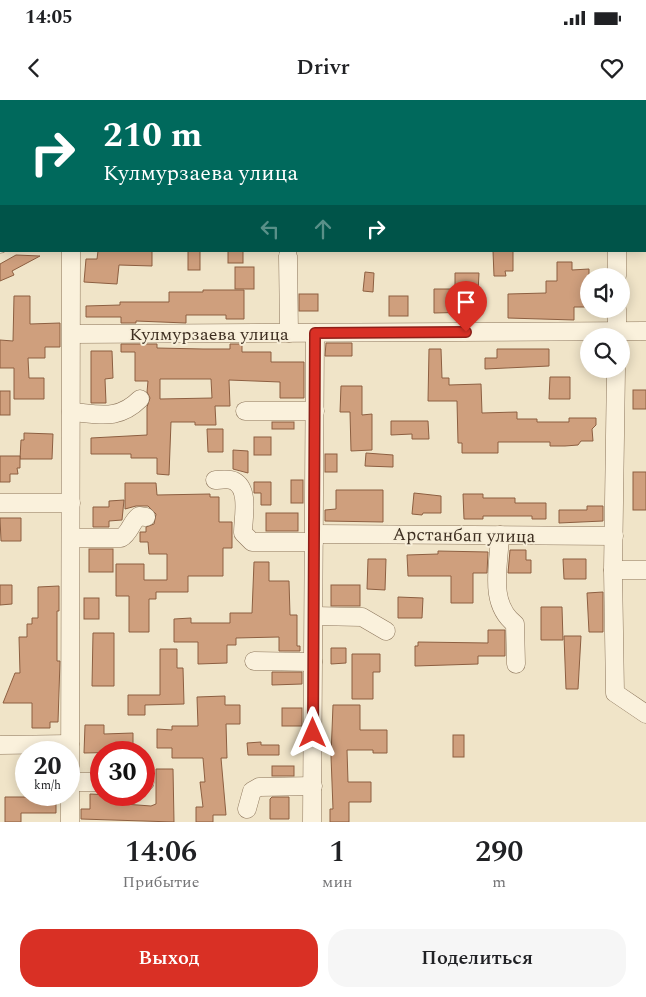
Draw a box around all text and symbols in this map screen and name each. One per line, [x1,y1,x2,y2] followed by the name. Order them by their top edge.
[25,3,73,32] text: 14:05
[296,51,350,84] text: Drivr
[20,54,48,82] icon: back
[598,54,626,82] icon: heart
[103,109,202,162] text: 210 m
[20,120,85,185] icon: right
[103,157,298,190] text: Кулмурзаева улица
[256,215,284,243] icon: left
[309,215,337,243] icon: ahead
[362,215,390,243] icon: right
[580,268,630,378] map controls
[580,268,630,318] button: sound
[445,281,487,332] pin
[452,288,480,316] icon: arrive
[129,321,289,348] street label: Кулмурзаева улица
[580,328,630,378] button: search
[392,521,536,550] street label: Арстанбап улица
[286,706,338,758] position arrow
[90,741,155,806] speed limit sign: 30
[33,748,62,786] text: 20
[34,776,61,795] text: km/h
[125,829,197,875] text: 14:06
[329,829,345,875] text: 1
[475,829,523,875] text: 290
[123,870,199,894] text: Прибытие
[322,870,353,894] text: мин
[492,870,506,894] text: m
[20,929,318,987] button: Выход
[328,929,626,987] button: Поделиться

